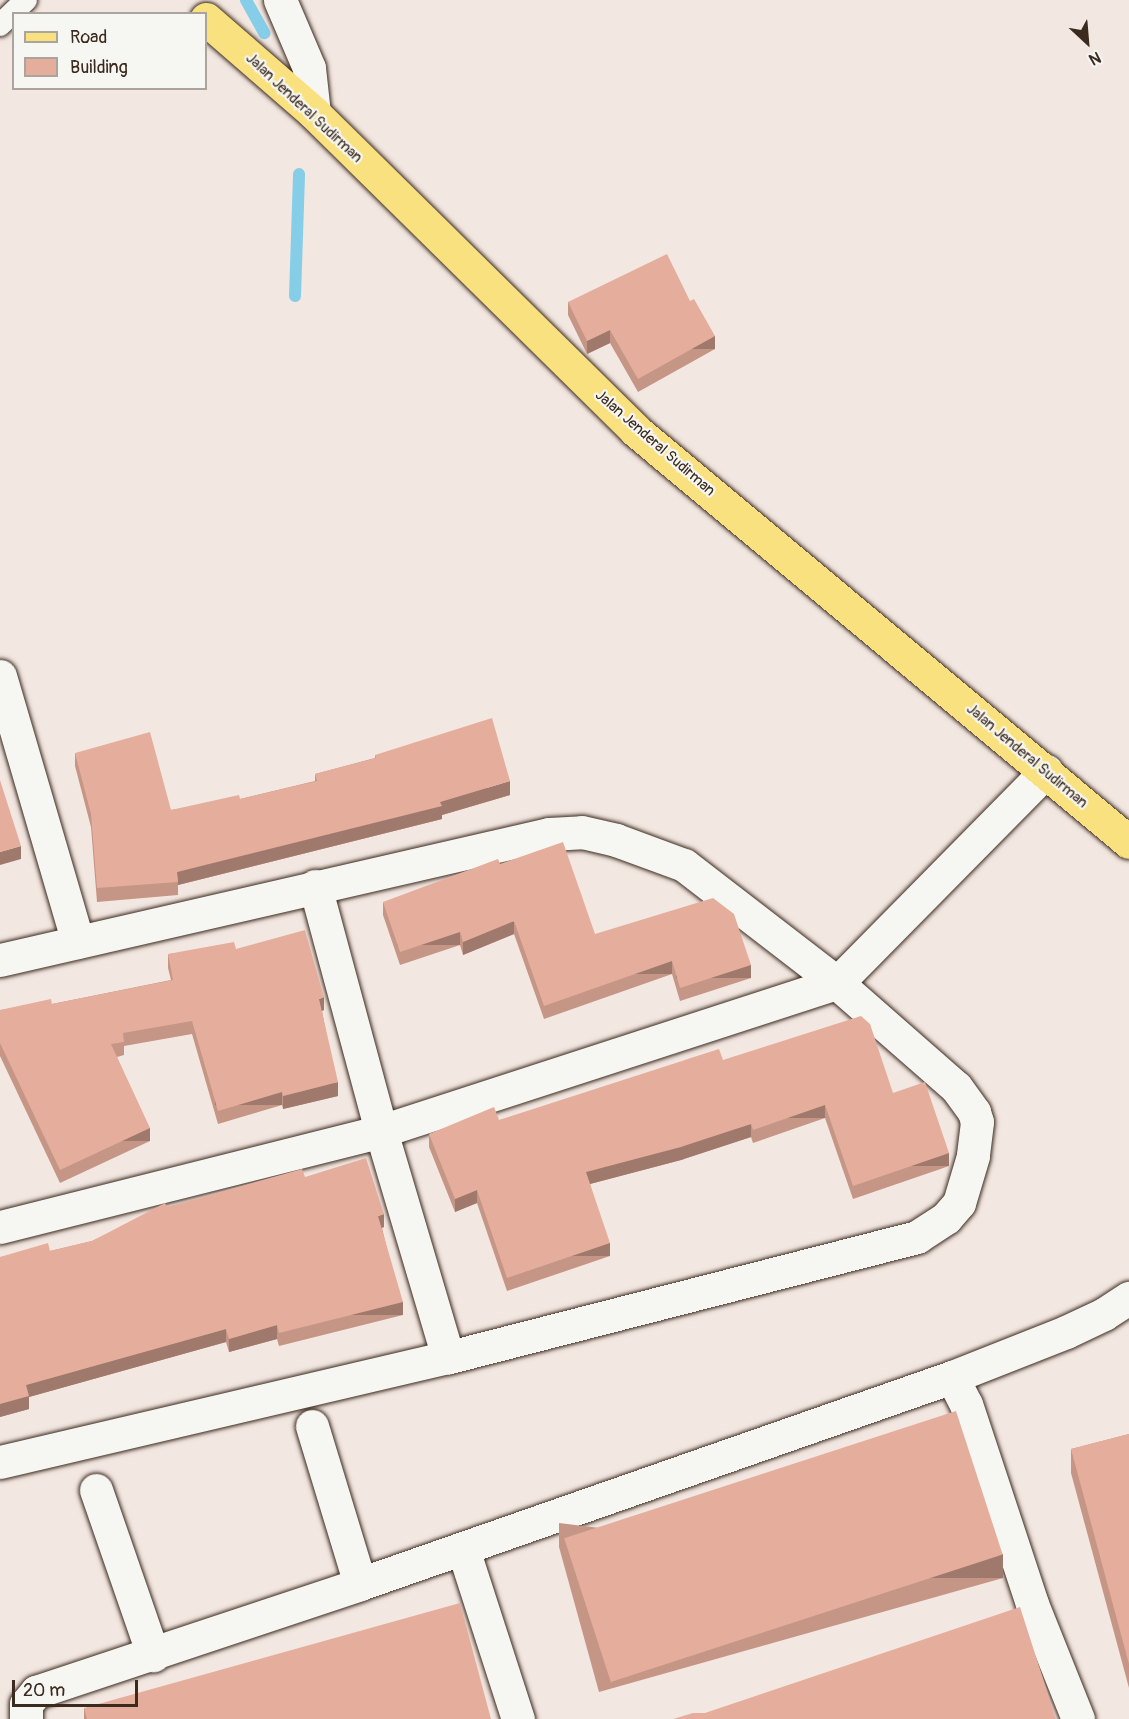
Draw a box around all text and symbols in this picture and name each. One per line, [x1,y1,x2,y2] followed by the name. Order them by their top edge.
[12,12,207,90] legend
[1057,12,1117,72] north arrow
[70,26,107,49] text: Road
[1086,47,1104,70] text: N
[242,49,366,167] street label: Jalan Jenderal Sudirman
[70,56,128,79] text: Building
[591,386,719,500] street label: Jalan Jenderal Sudirman
[963,700,1091,812] street label: Jalan Jenderal Sudirman
[15,1668,141,1706] scale bar
[23,1679,65,1702] text: 20 m

